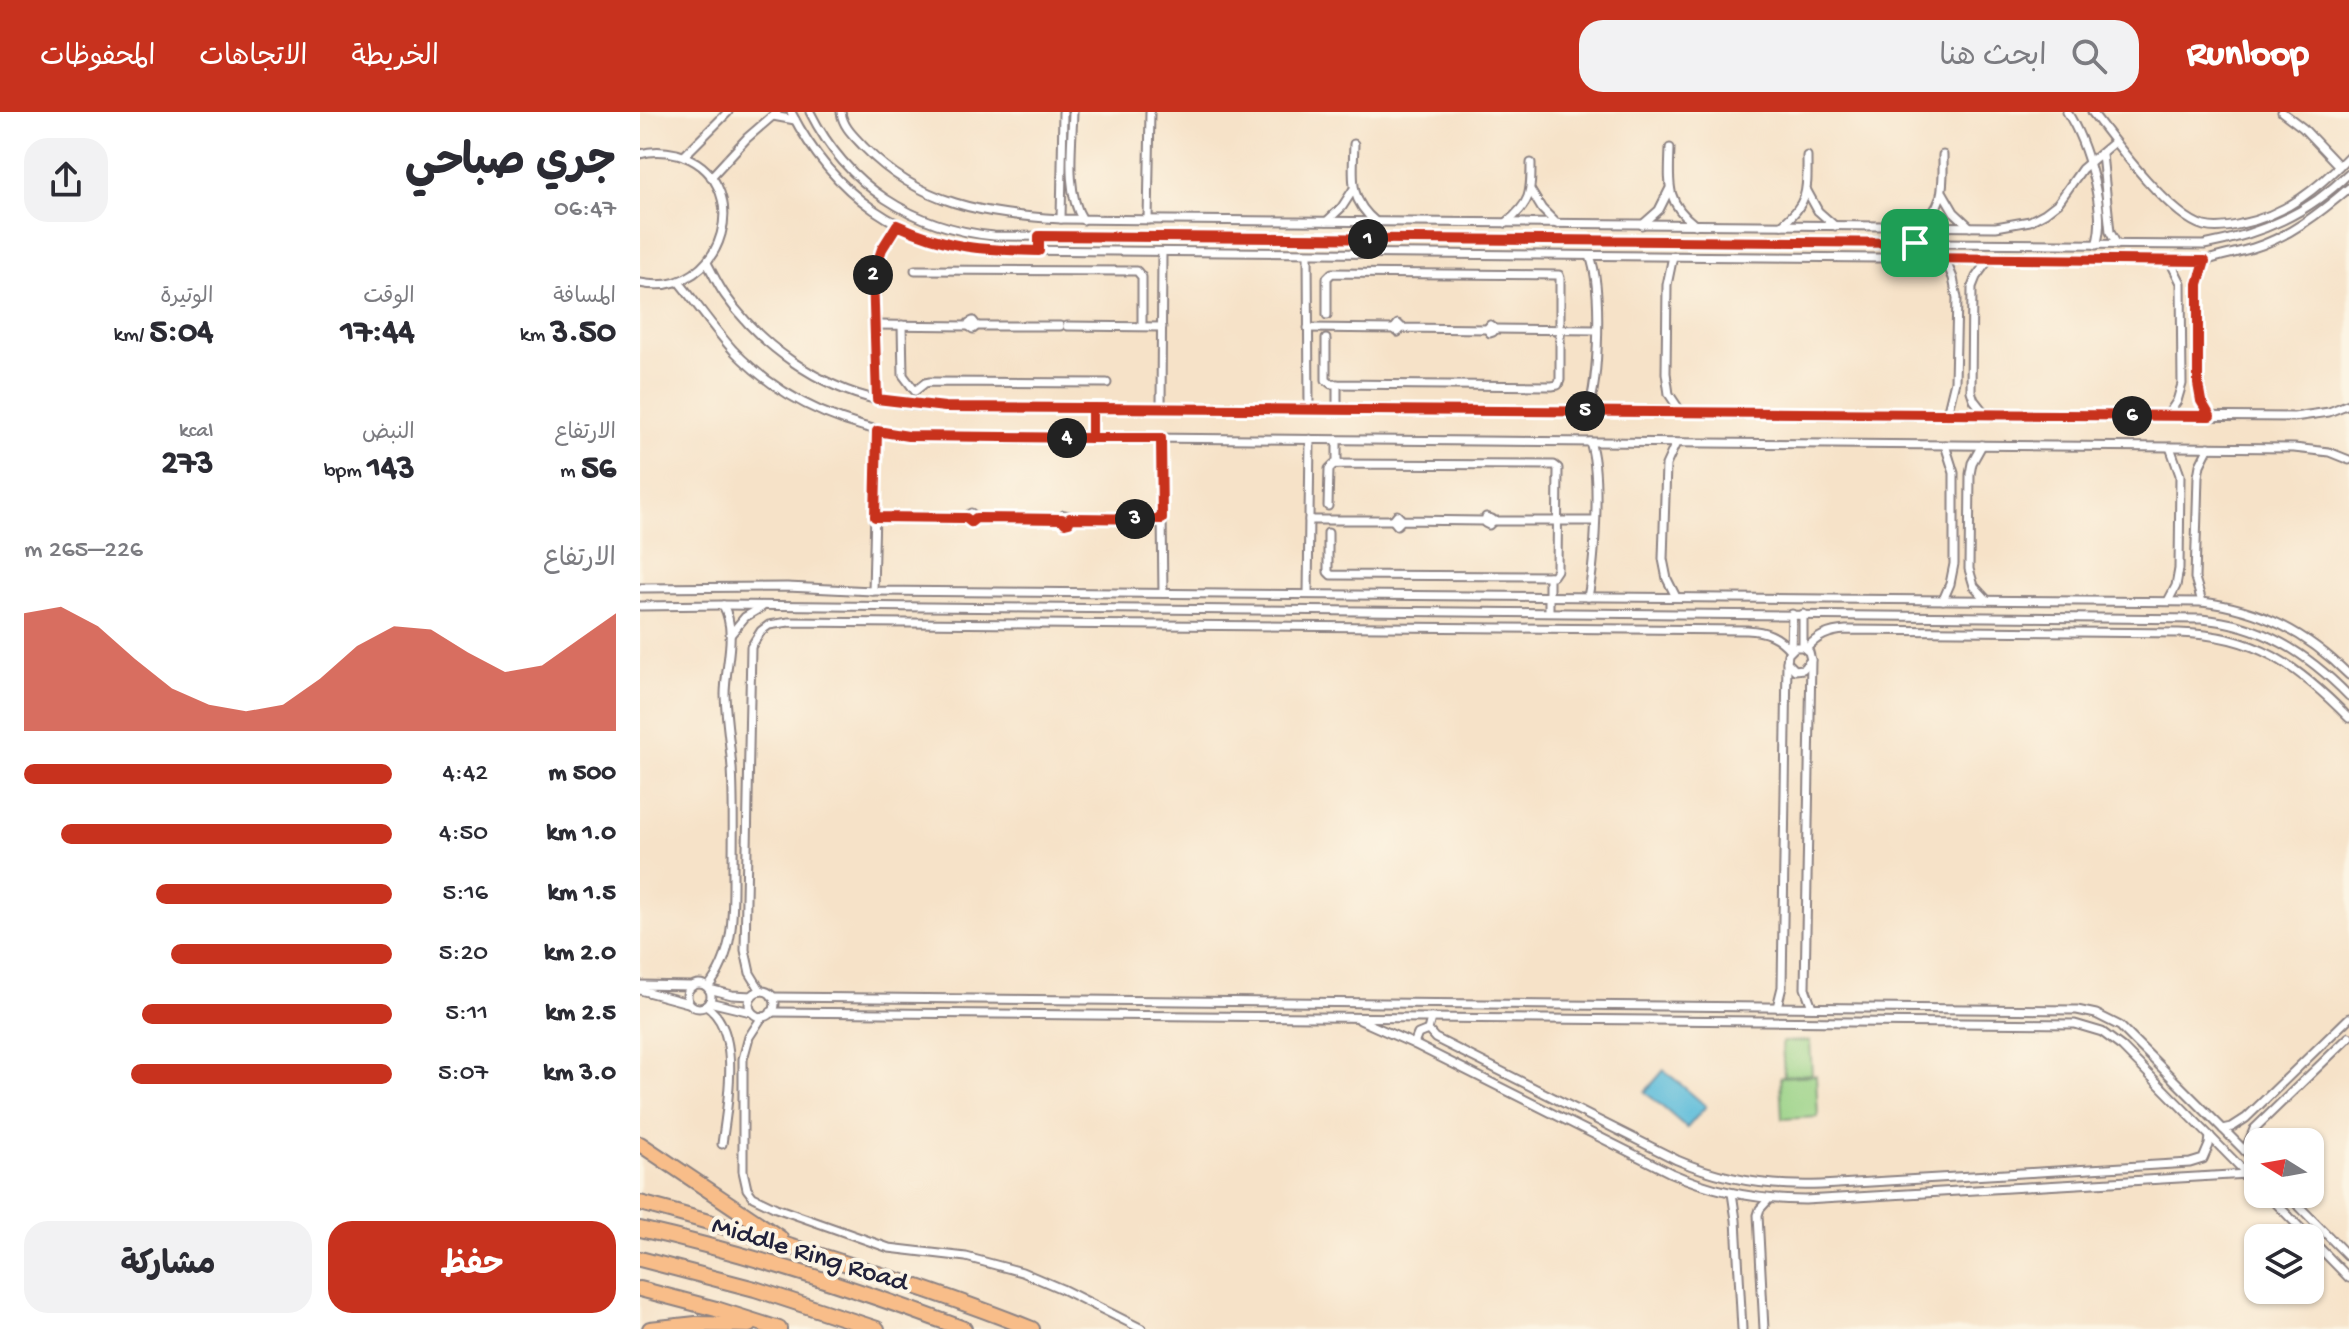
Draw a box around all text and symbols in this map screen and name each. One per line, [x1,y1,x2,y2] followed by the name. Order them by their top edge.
[1579,20,2139,92] search box
[2067,34,2111,78] icon: search
[2187,34,2309,78] text: Runloop
[1939,41,2047,76] text: ابحث هنا
[40,42,155,75] text: المحفوظات
[199,42,307,75] text: الاتجاهات
[351,42,439,75] text: الخريطة
[24,138,108,222] button: share
[405,139,616,191] text: جري صباحي
[554,195,616,226] text: 06:47
[1881,209,1949,277] pin
[1348,219,1388,259] pin: 1
[1893,221,1937,265] icon: arrive
[1364,226,1372,252] text: 1
[853,255,893,295] pin: 2
[868,262,878,288] text: 2
[160,285,213,311] text: الوتيرة
[363,285,415,311] text: الوقت
[553,285,616,311] text: المسافة
[149,314,213,354] text: 5:04
[340,314,415,354] text: 17:44
[550,314,616,354] text: 3.50
[113,323,149,349] text: /km
[520,323,550,349] text: km
[1565,391,1605,431] pin: 5
[2112,396,2152,436] pin: 6
[1579,398,1591,424] text: 5
[2126,403,2138,429] text: 6
[1047,418,1087,458] pin: 4
[179,419,213,445] text: kcal
[362,421,415,447] text: النبض
[554,421,616,447] text: الارتفاع
[1062,425,1072,451] text: 4
[161,445,213,485] text: 273
[367,450,415,490] text: 143
[581,450,616,490] text: 56
[324,459,367,485] text: bpm
[560,459,581,485] text: m
[1115,499,1155,539] pin: 3
[1129,506,1141,532] text: 3
[24,536,143,567] text: 226–265 m
[543,545,616,576] text: الارتفاع
[442,759,488,790] text: 4:42
[548,759,616,790] text: 500 m
[439,819,488,850] text: 4:50
[546,819,616,850] text: 1.0 km
[442,879,488,910] text: 5:16
[547,879,616,910] text: 1.5 km
[439,939,488,970] text: 5:20
[544,939,616,970] text: 2.0 km
[445,999,488,1030] text: 5:11
[545,999,616,1030] text: 2.5 km
[438,1059,488,1090] text: 5:07
[543,1059,616,1090] text: 3.0 km
[2244,1128,2324,1208] north arrow
[2244,1128,2324,1304] map controls
[708,1210,914,1302] street label: Middle Ring Road
[24,1221,312,1313] button: مشاركة
[328,1221,616,1313] button: حفظ
[2244,1224,2324,1304] button: layers

